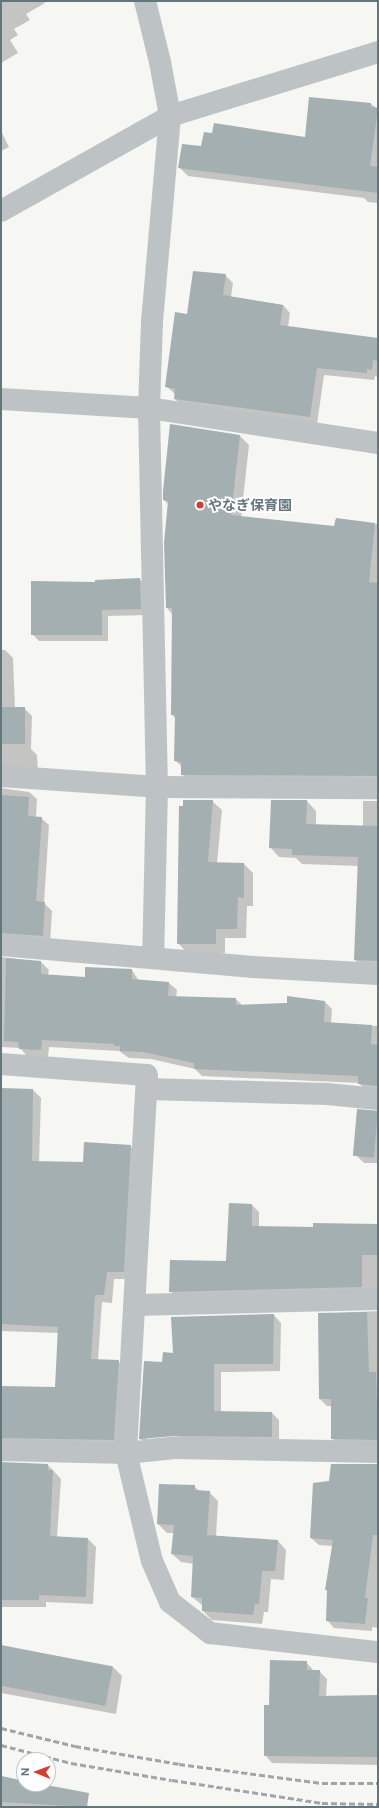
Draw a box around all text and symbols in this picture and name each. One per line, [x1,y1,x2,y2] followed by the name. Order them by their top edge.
[208,497,292,513] place label: やなぎ保育園
[195,500,205,510] marker: やなぎ保育園
[16,1752,56,1792] north arrow
[19,1767,31,1776] text: N

